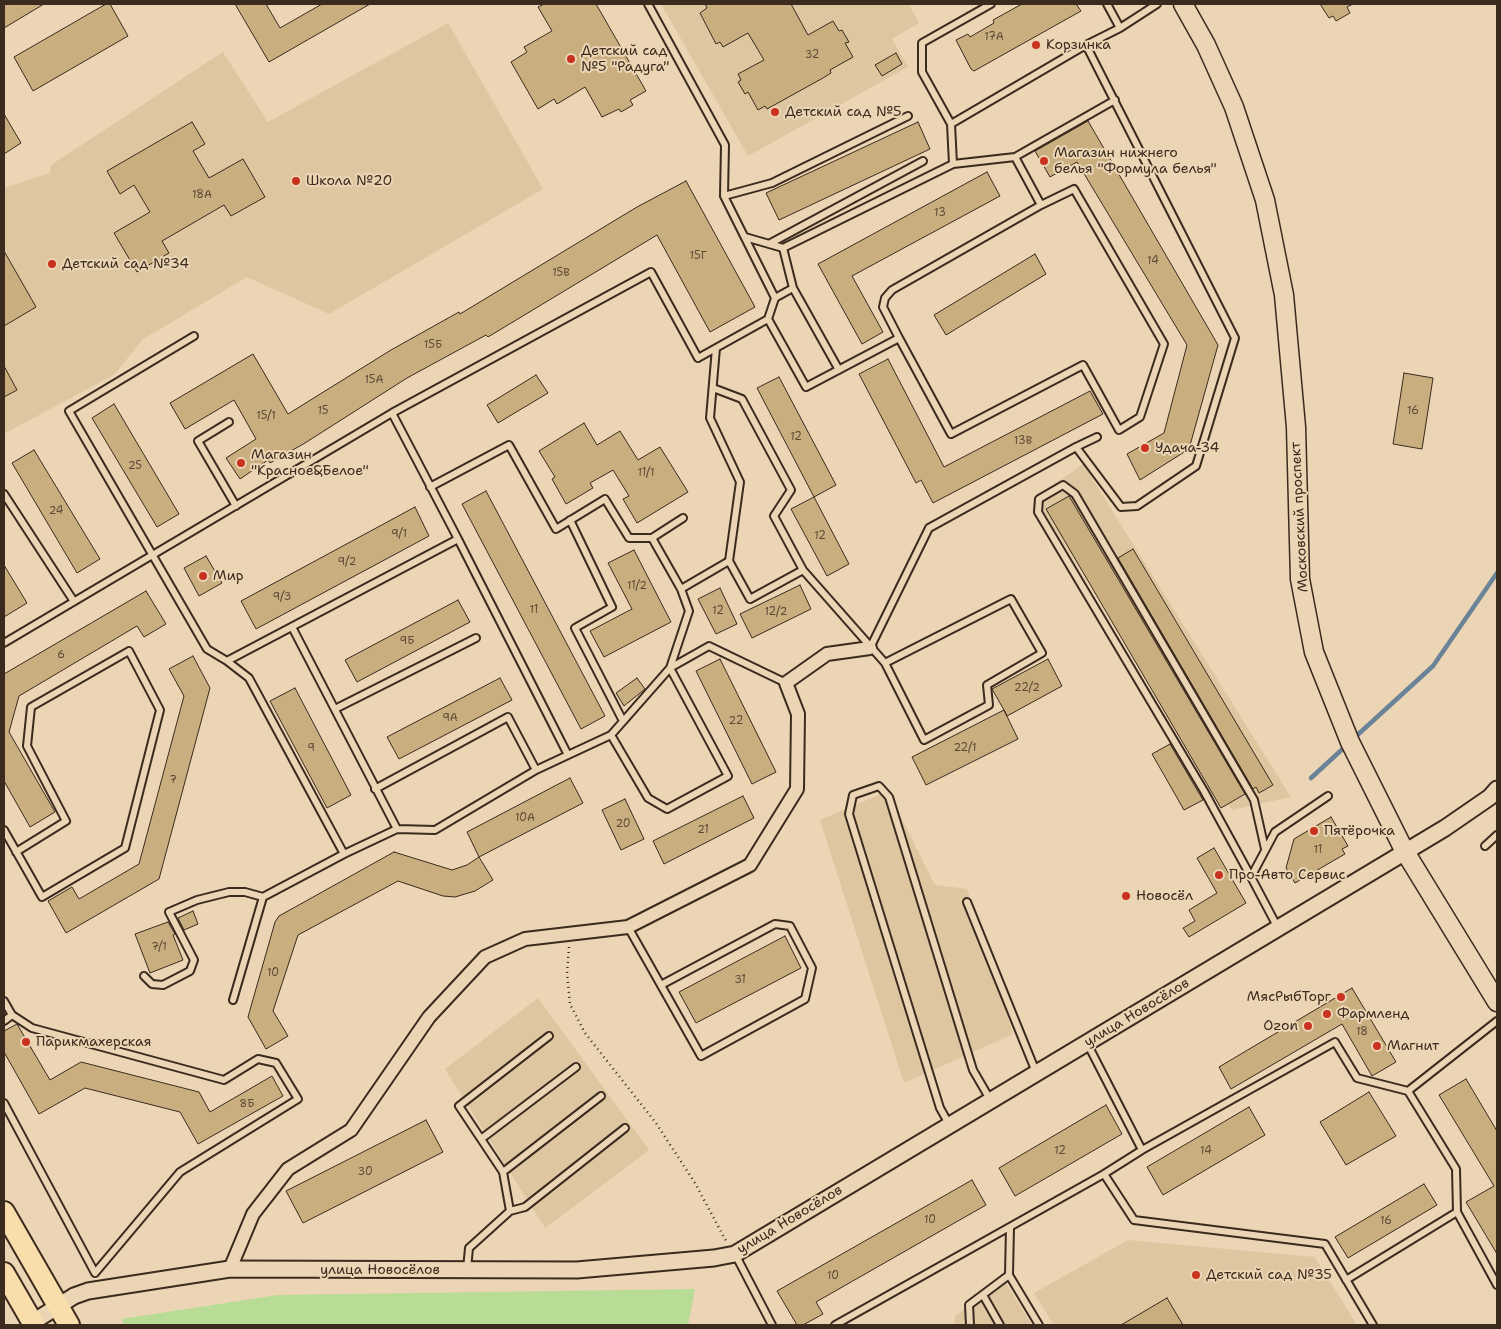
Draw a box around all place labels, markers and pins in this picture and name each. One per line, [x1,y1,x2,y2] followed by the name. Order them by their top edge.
[1046,37,1111,53] place label: Корзинка
[1030,39,1042,51] marker: Корзинка
[581,43,670,75] place label: Детский сад №5 "Радуга"
[565,53,577,65] marker: Детский сад №5 "Радуга"
[785,104,902,120] place label: Детский сад №5
[769,106,781,118] marker: Детский сад №5
[1054,145,1217,178] place label: Магазин нижнего белья "Формула белья"
[1038,155,1050,167] marker: Магазин нижнего белья "Формула белья"
[306,173,392,189] place label: Школа №20
[290,175,302,187] marker: Школа №20
[62,256,189,272] place label: Детский сад №34
[46,258,58,270] marker: Детский сад №34
[1155,440,1219,456] place label: Удача-34
[1139,442,1151,454] marker: Удача-34
[251,447,369,480] place label: Магазин "Красное&Белое"
[235,457,247,469] marker: Магазин "Красное&Белое"
[213,568,244,584] place label: Мир
[197,570,209,582] marker: Мир
[1324,823,1395,839] place label: Пятёрочка
[1308,825,1320,837] marker: Пятёрочка
[1229,867,1346,883] place label: Про-Авто Сервис
[1213,869,1225,881] marker: Про-Авто Сервис
[1136,888,1193,904] place label: Новосёл
[1120,890,1132,902] marker: Новосёл
[1247,989,1331,1005] place label: МясРыбТорг
[1335,991,1347,1003] marker: МясРыбТорг
[1337,1006,1409,1022] place label: Фармленд
[1321,1008,1333,1020] marker: Фармленд
[1263,1018,1298,1034] place label: Ozon
[1302,1020,1314,1032] marker: Ozon
[36,1034,151,1050] place label: Парикмахерская
[20,1036,32,1048] marker: Парикмахерская
[1387,1038,1439,1054] place label: Магнит
[1371,1040,1383,1052] marker: Магнит
[1206,1267,1332,1283] place label: Детский сад №35
[1190,1269,1202,1281] marker: Детский сад №35

